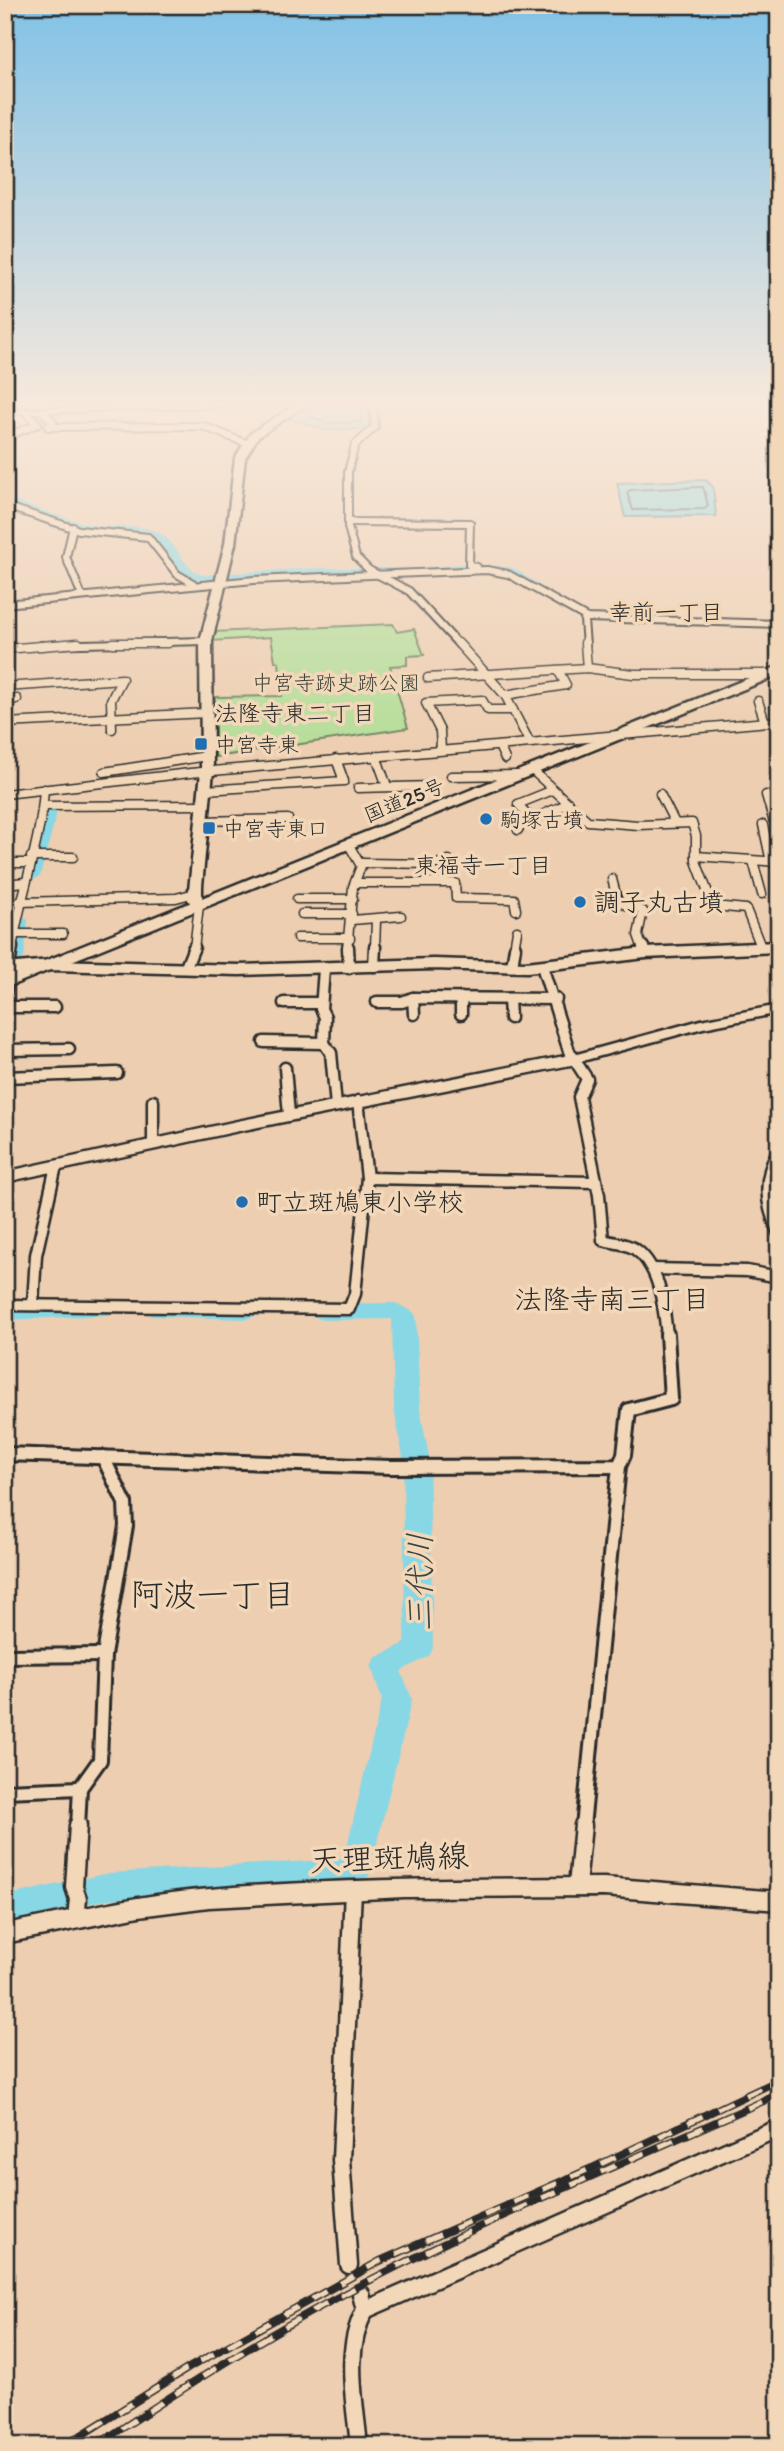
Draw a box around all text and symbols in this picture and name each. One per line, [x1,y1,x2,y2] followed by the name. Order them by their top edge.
[609,598,724,626] district label: 幸前一丁目
[252,670,420,695] park label: 中宮寺跡史跡公園
[215,699,376,727] district label: 法隆寺東二丁目
[215,732,299,757] place label: 中宮寺東
[193,736,209,752] marker: 中宮寺東
[360,772,448,828] street label: 国道25号
[500,807,584,832] place label: 駒塚古墳
[478,811,494,827] marker: 駒塚古墳
[223,816,328,841] place label: 中宮寺東口
[201,820,217,836] marker: 中宮寺東口
[414,851,552,879] district label: 東福寺一丁目
[594,886,724,918] place label: 調子丸古墳
[572,894,588,910] marker: 調子丸古墳
[256,1186,464,1218] place label: 町立斑鳩東小学校
[234,1194,250,1210] marker: 町立斑鳩東小学校
[514,1282,710,1316] district label: 法隆寺南三丁目
[400,1533,439,1632] water label: 三代川
[131,1575,296,1614] district label: 阿波一丁目
[308,1836,470,1880] street label: 天理斑鳩線

